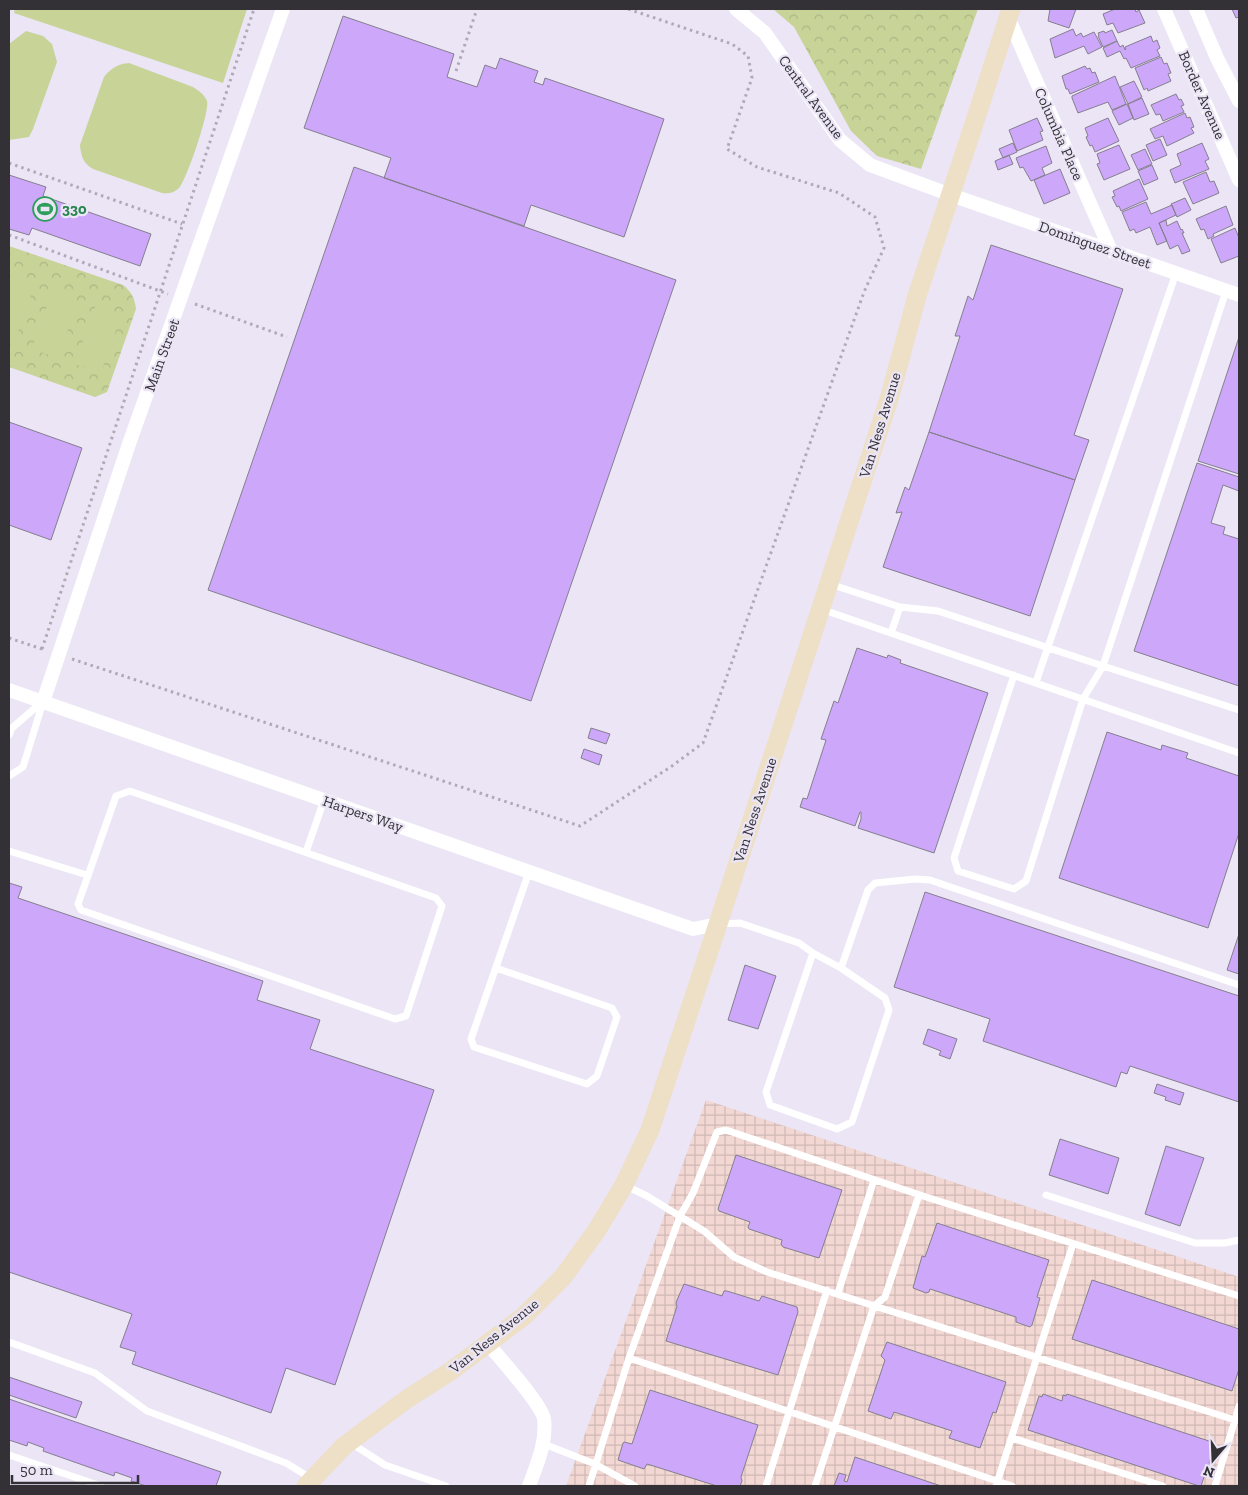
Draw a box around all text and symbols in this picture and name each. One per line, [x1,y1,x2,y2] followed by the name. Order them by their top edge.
[1174,48,1230,142] street label: Border Avenue
[775,52,847,142] street label: Central Avenue
[1031,85,1087,183] street label: Columbia Place
[32,196,58,222] sports icon: 330
[62,200,87,218] place label: 330
[1036,217,1154,273] street label: Dominguez Street
[141,316,184,394] street label: Main Street
[855,370,905,481] street label: Van Ness Avenue
[729,755,780,866] street label: Van Ness Avenue
[320,792,406,836] street label: Harpers Way
[445,1295,542,1378] street label: Van Ness Avenue
[1188,1435,1238,1485] north arrow
[12,1452,139,1484] scale bar
[20,1461,53,1479] text: 50 m
[1201,1462,1217,1482] text: N

